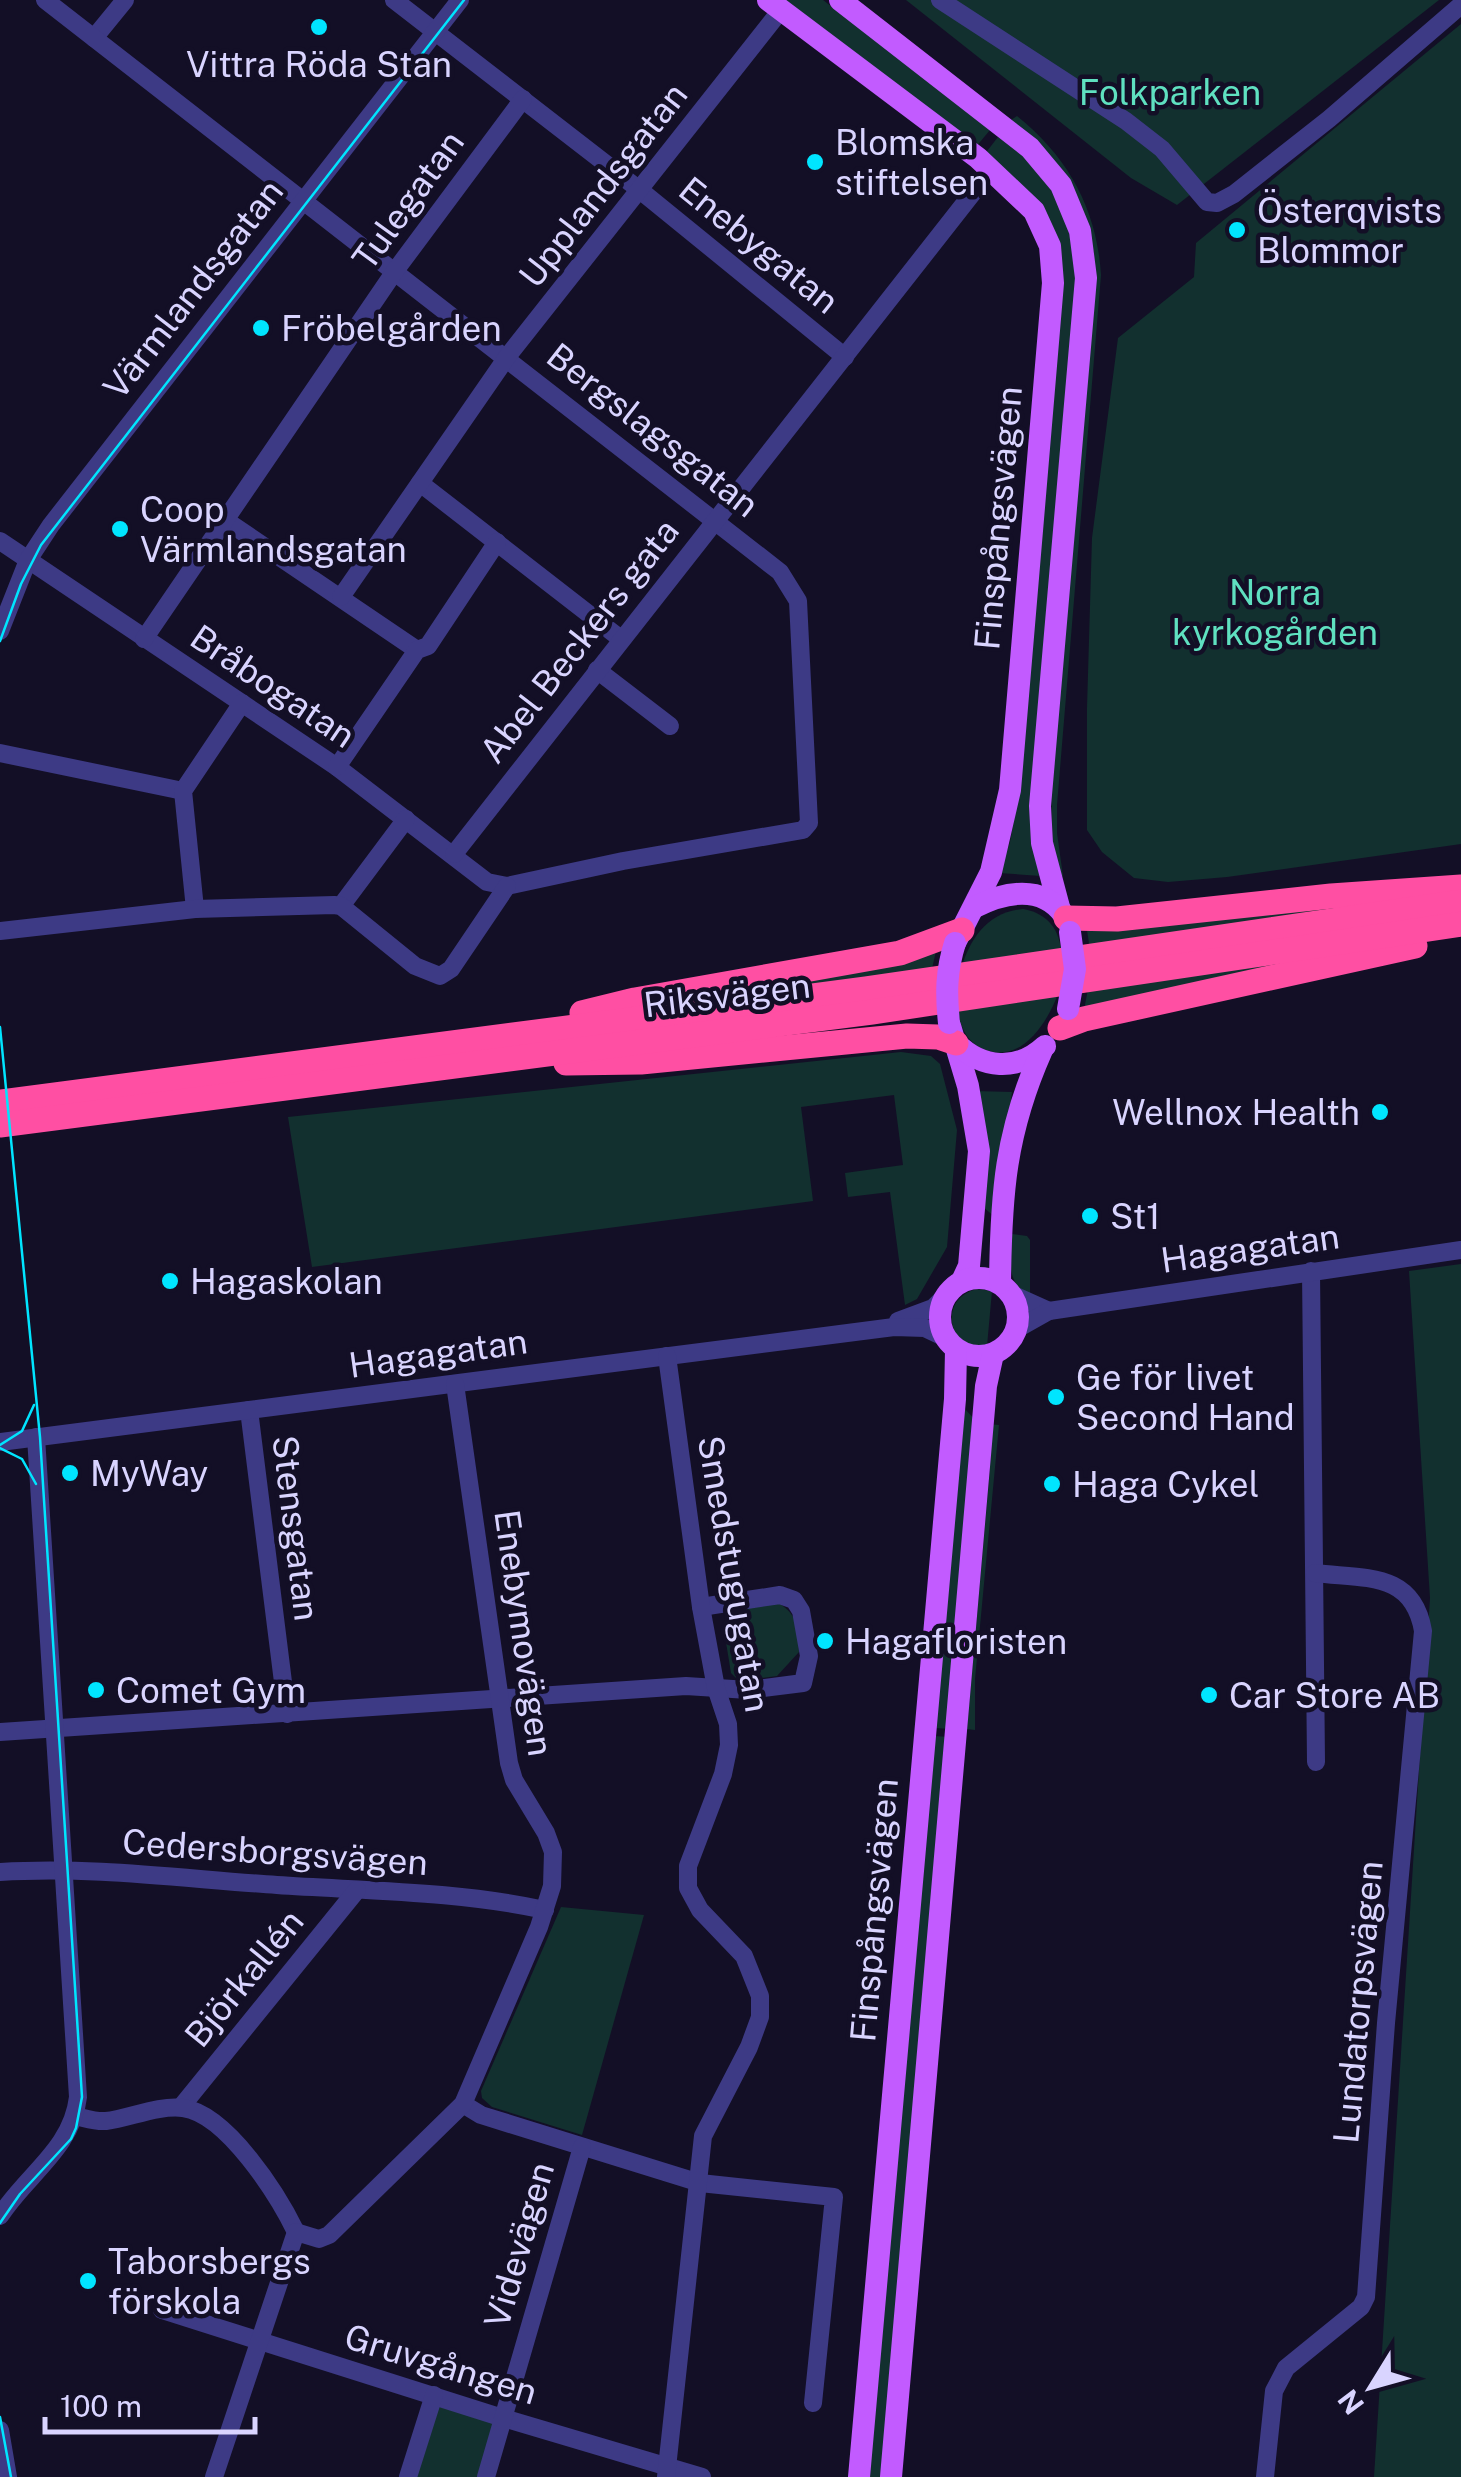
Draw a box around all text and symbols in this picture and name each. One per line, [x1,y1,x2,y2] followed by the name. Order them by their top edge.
[308,16,330,38] marker: Vittra Röda Stan
[186,44,452,85] place label: Vittra Röda Stan
[1079,72,1261,113] park label: Folkparken
[511,75,695,295] street label: Upplandsgatan
[835,122,988,203] place label: Blomska stiftelsen
[344,123,472,277] street label: Tulegatan
[804,151,826,173] marker: Blomska stiftelsen
[671,168,847,322] street label: Enebygatan
[95,171,291,407] street label: Värmlandsgatan
[1257,189,1442,271] place label: Österqvists Blommor
[1226,219,1248,241] marker: Österqvists Blommor
[281,308,502,349] place label: Fröbelgården
[250,317,272,339] marker: Fröbelgården
[539,335,767,525] street label: Bergslagsgatan
[966,385,1030,651] street label: Finspångsvägen
[140,489,407,570] place label: Coop Värmlandsgatan
[471,511,687,771] street label: Abel Beckers gata
[109,518,131,540] marker: Coop Värmlandsgatan
[1172,572,1378,653] park label: Norra kyrkogården
[183,616,363,756] street label: Bråbogatan
[642,964,812,1026] street label: Riksvägen
[1112,1092,1360,1133] place label: Wellnox Health
[1369,1101,1391,1123] marker: Wellnox Health
[1110,1196,1161,1237] place label: St1
[1079,1205,1101,1227] marker: St1
[1158,1215,1342,1281] street label: Hagagatan
[190,1261,383,1302] place label: Hagaskolan
[159,1270,181,1292] marker: Hagaskolan
[346,1320,530,1386] street label: Hagagatan
[1076,1357,1295,1438] place label: Ge för livet Second Hand
[1045,1386,1067,1408] marker: Ge för livet Second Hand
[264,1433,328,1623] street label: Stensgatan
[690,1433,778,1715] street label: Smedstugugatan
[90,1453,208,1494] place label: MyWay
[59,1462,81,1484] marker: MyWay
[1072,1464,1259,1505] place label: Haga Cykel
[1041,1473,1063,1495] marker: Haga Cykel
[486,1507,562,1759] street label: Enebymovägen
[845,1621,1067,1662] place label: Hagafloristen
[814,1630,836,1652] marker: Hagafloristen
[116,1670,306,1711] place label: Comet Gym
[1229,1675,1440,1716] place label: Car Store AB
[85,1679,107,1701] marker: Comet Gym
[1198,1684,1220,1706] marker: Car Store AB
[842,1777,906,2043] street label: Finspångsvägen
[121,1821,429,1883] street label: Cedersborgsvägen
[1325,1859,1391,2145] street label: Lundatorpsvägen
[176,1901,312,2055] street label: Björkallén
[476,2157,562,2333] street label: Videvägen
[108,2241,311,2322] place label: Taborsbergs förskola
[77,2270,99,2292] marker: Taborsbergs förskola
[340,2315,542,2413] street label: Gruvgången
[1321,2337,1421,2437] north arrow
[45,2372,255,2434] scale bar
[1331,2384,1370,2421] text: N
[60,2388,142,2424] text: 100 m

